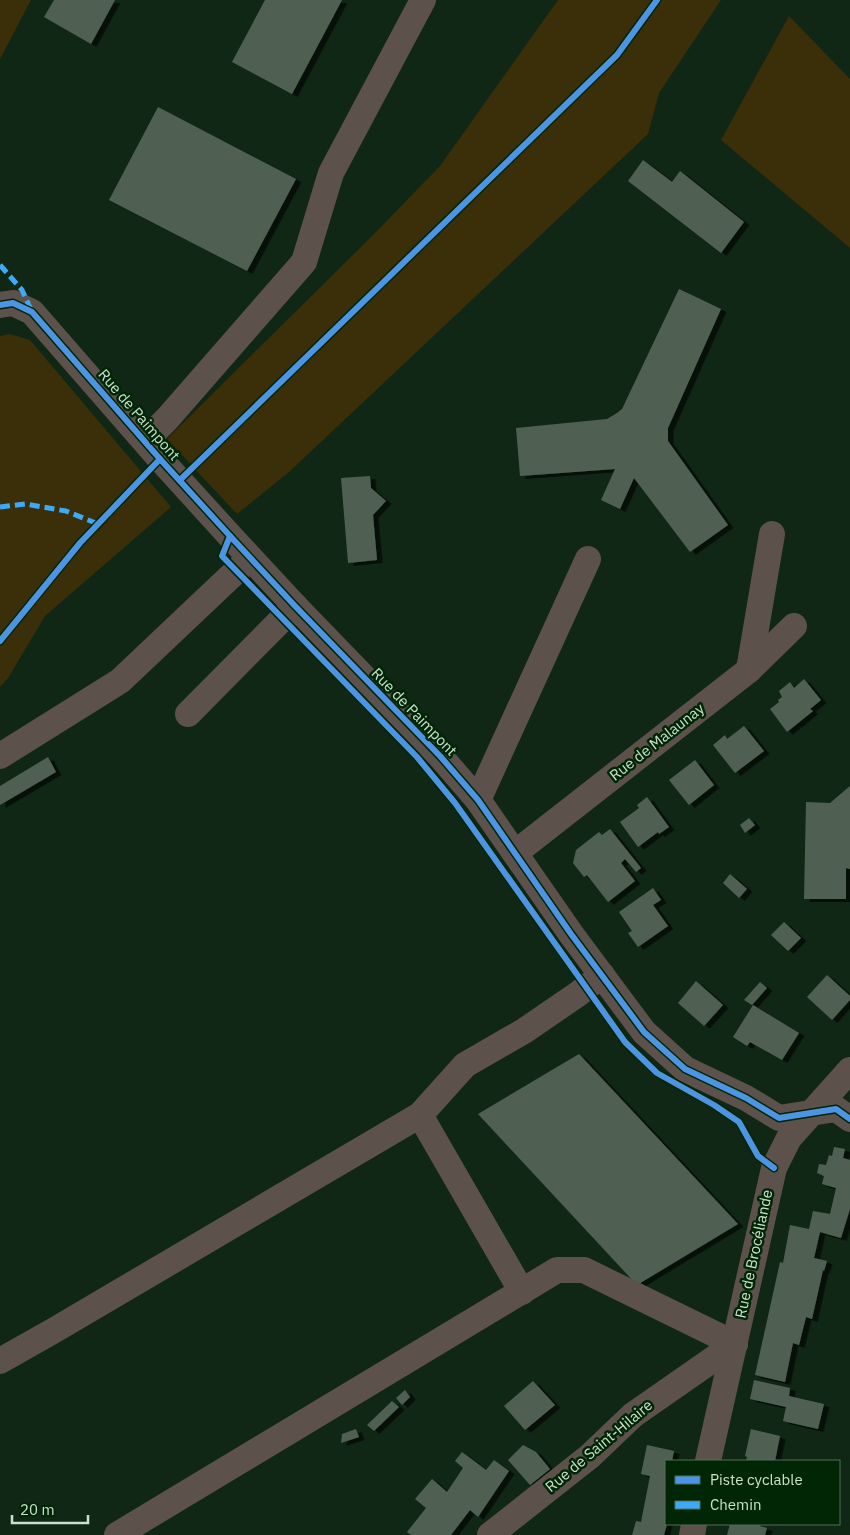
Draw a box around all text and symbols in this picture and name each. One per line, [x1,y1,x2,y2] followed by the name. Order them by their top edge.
[94,365,184,464] street label: Rue de Paimpont
[368,664,461,760] street label: Rue de Paimpont
[605,698,708,785] street label: Rue de Malaunay
[731,1188,776,1320] street label: Rue de Brocéliande
[541,1395,656,1496] street label: Rue de Saint-Hilaire
[665,1460,840,1525] legend
[710,1470,803,1489] text: Piste cyclable
[12,1492,89,1524] scale bar
[710,1495,761,1514] text: Chemin
[20,1500,55,1519] text: 20 m

